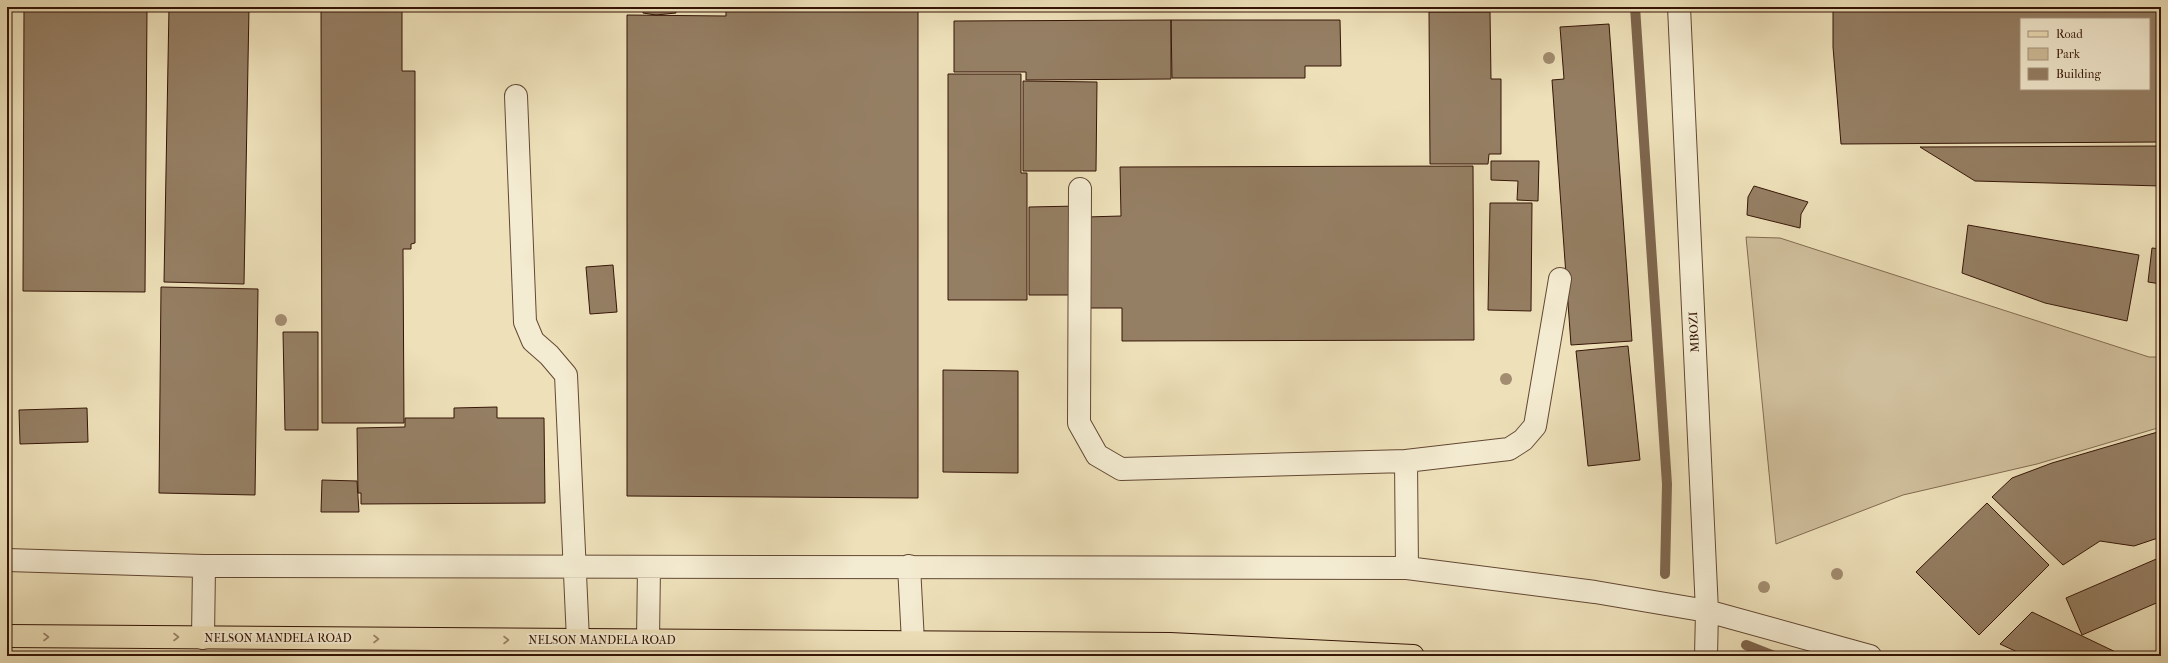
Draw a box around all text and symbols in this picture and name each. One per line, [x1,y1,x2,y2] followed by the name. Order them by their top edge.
[2020,18,2150,90] legend
[2056,27,2083,41] text: Road
[2056,47,2081,61] text: Park
[2056,67,2101,81] text: Building
[1686,311,1702,353] street label: MBOZI
[204,631,352,645] street label: NELSON MANDELA ROAD
[43,633,49,641] one-way arrow
[173,633,179,641] one-way arrow
[528,633,676,647] street label: NELSON MANDELA ROAD
[373,635,379,643] one-way arrow
[503,636,509,644] one-way arrow

